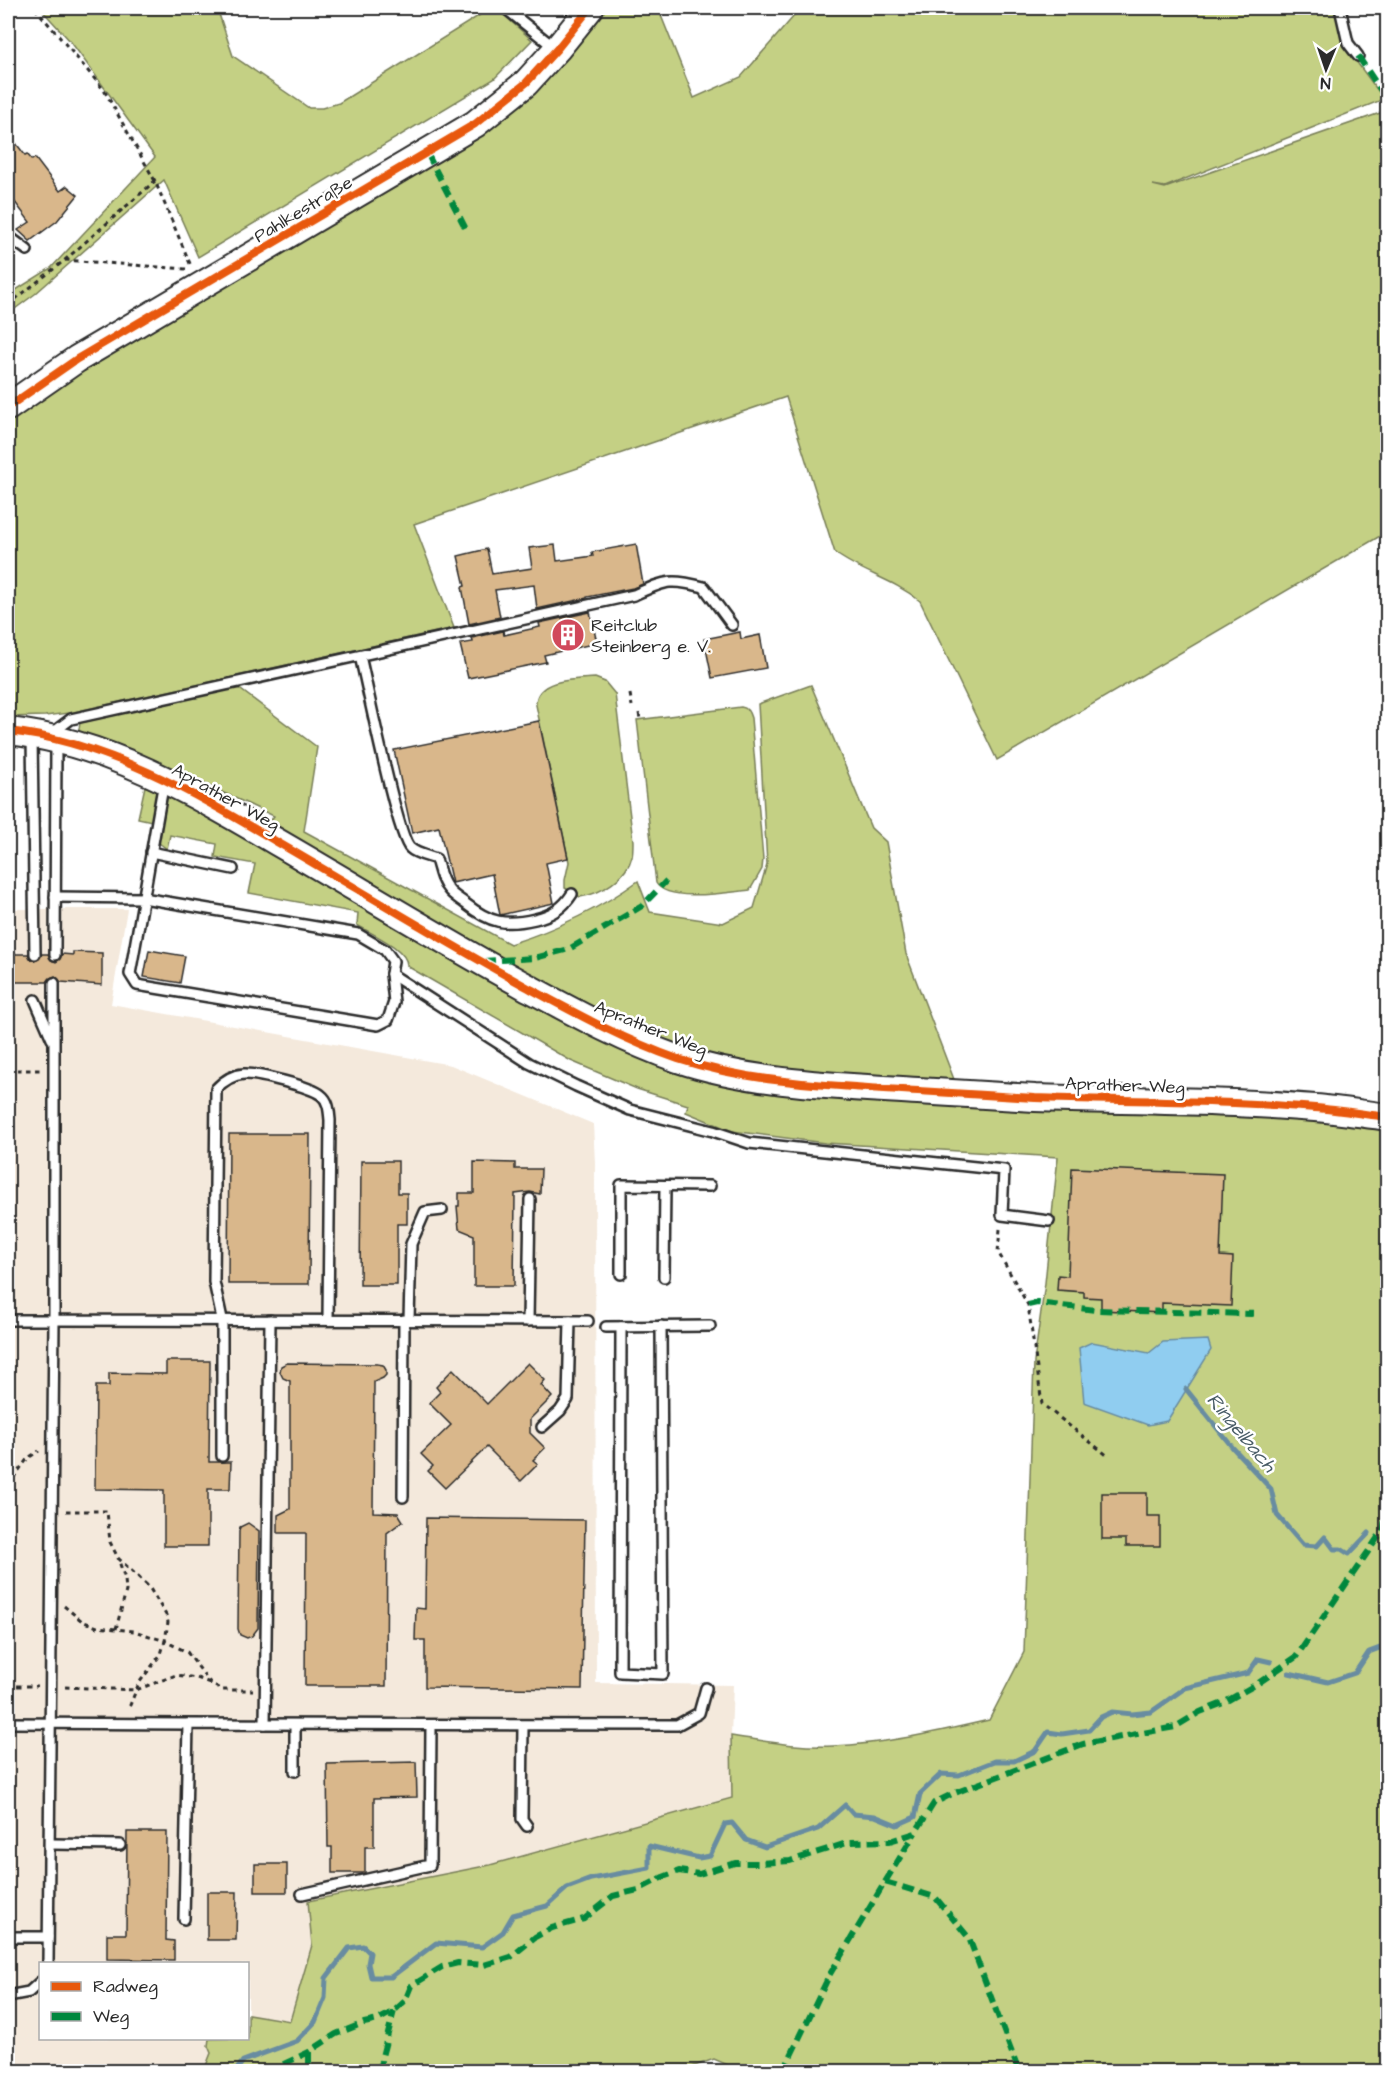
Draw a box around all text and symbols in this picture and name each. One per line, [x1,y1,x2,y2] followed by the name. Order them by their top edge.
[1296,39,1356,99] north arrow
[1320,72,1331,94] text: N
[249,170,358,249] street label: Pahlkestraße
[591,613,711,660] place label: Reitclub Steinberg e. V.
[550,617,586,653] building icon: Reitclub Steinberg e. V.
[167,757,284,838] street label: Aprather Weg
[590,994,711,1063] street label: Aprather Weg
[1065,1071,1185,1101] street label: Aprather Weg
[1199,1387,1283,1480] water label: Ringelbach
[39,1962,249,2040] legend
[93,1974,158,2000] text: Radweg
[93,2004,129,2030] text: Weg

